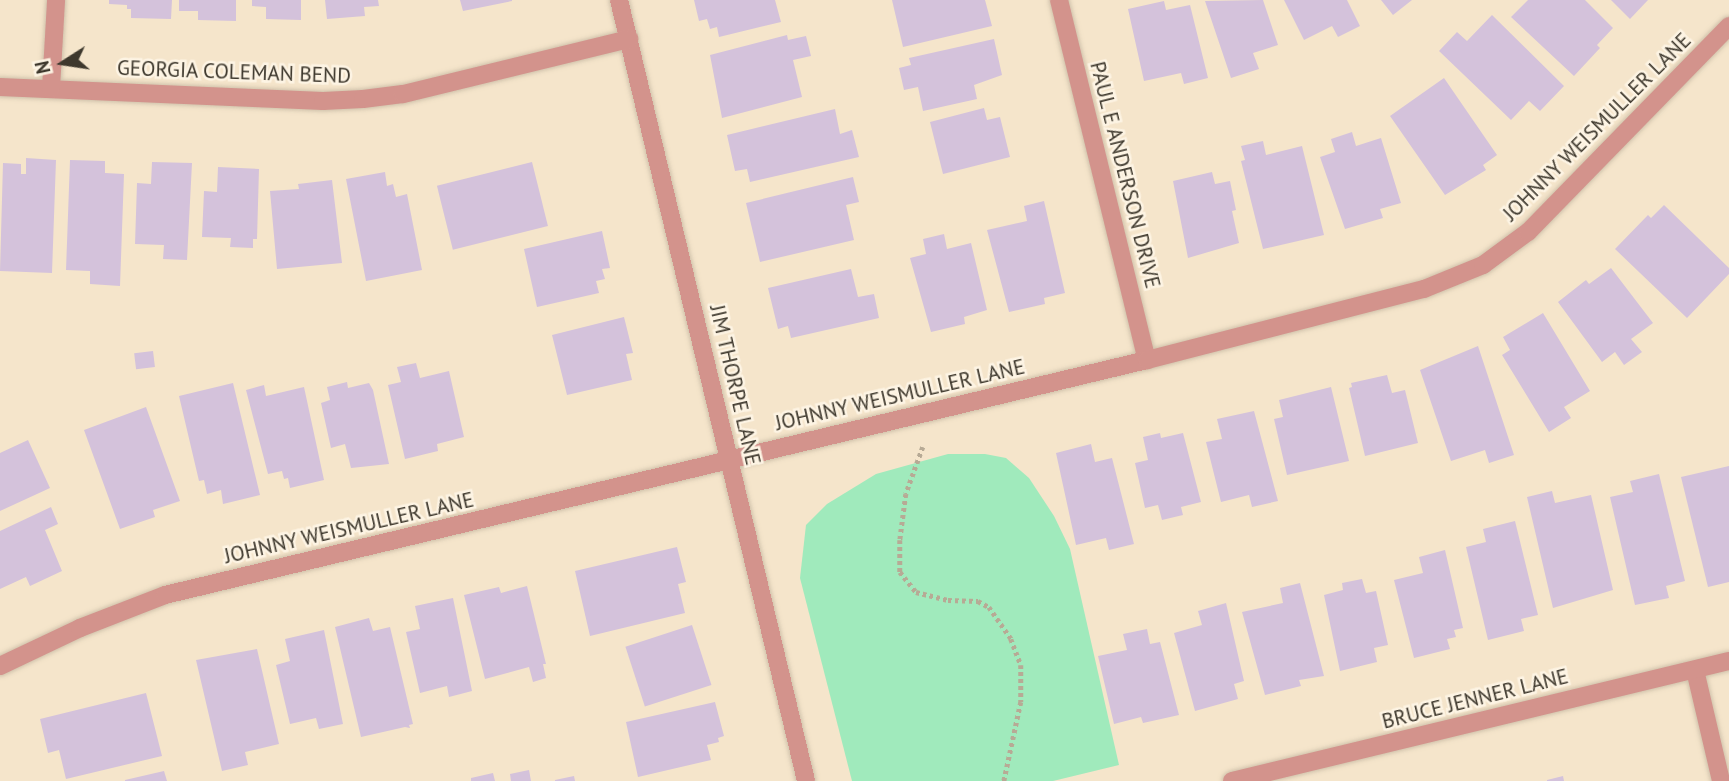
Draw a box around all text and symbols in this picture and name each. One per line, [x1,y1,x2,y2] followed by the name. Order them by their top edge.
[28,28,98,98] north arrow
[1498,28,1696,226] street label: JOHNNY WEISMULLER LANE
[116,55,352,89] street label: GEORGIA COLEMAN BEND
[1084,58,1166,292] street label: PAUL E ANDERSON DRIVE
[29,59,55,76] text: N
[704,302,766,468] street label: JIM THORPE LANE
[772,354,1028,436] street label: JOHNNY WEISMULLER LANE
[221,487,477,569] street label: JOHNNY WEISMULLER LANE
[1379,664,1571,734] street label: BRUCE JENNER LANE

